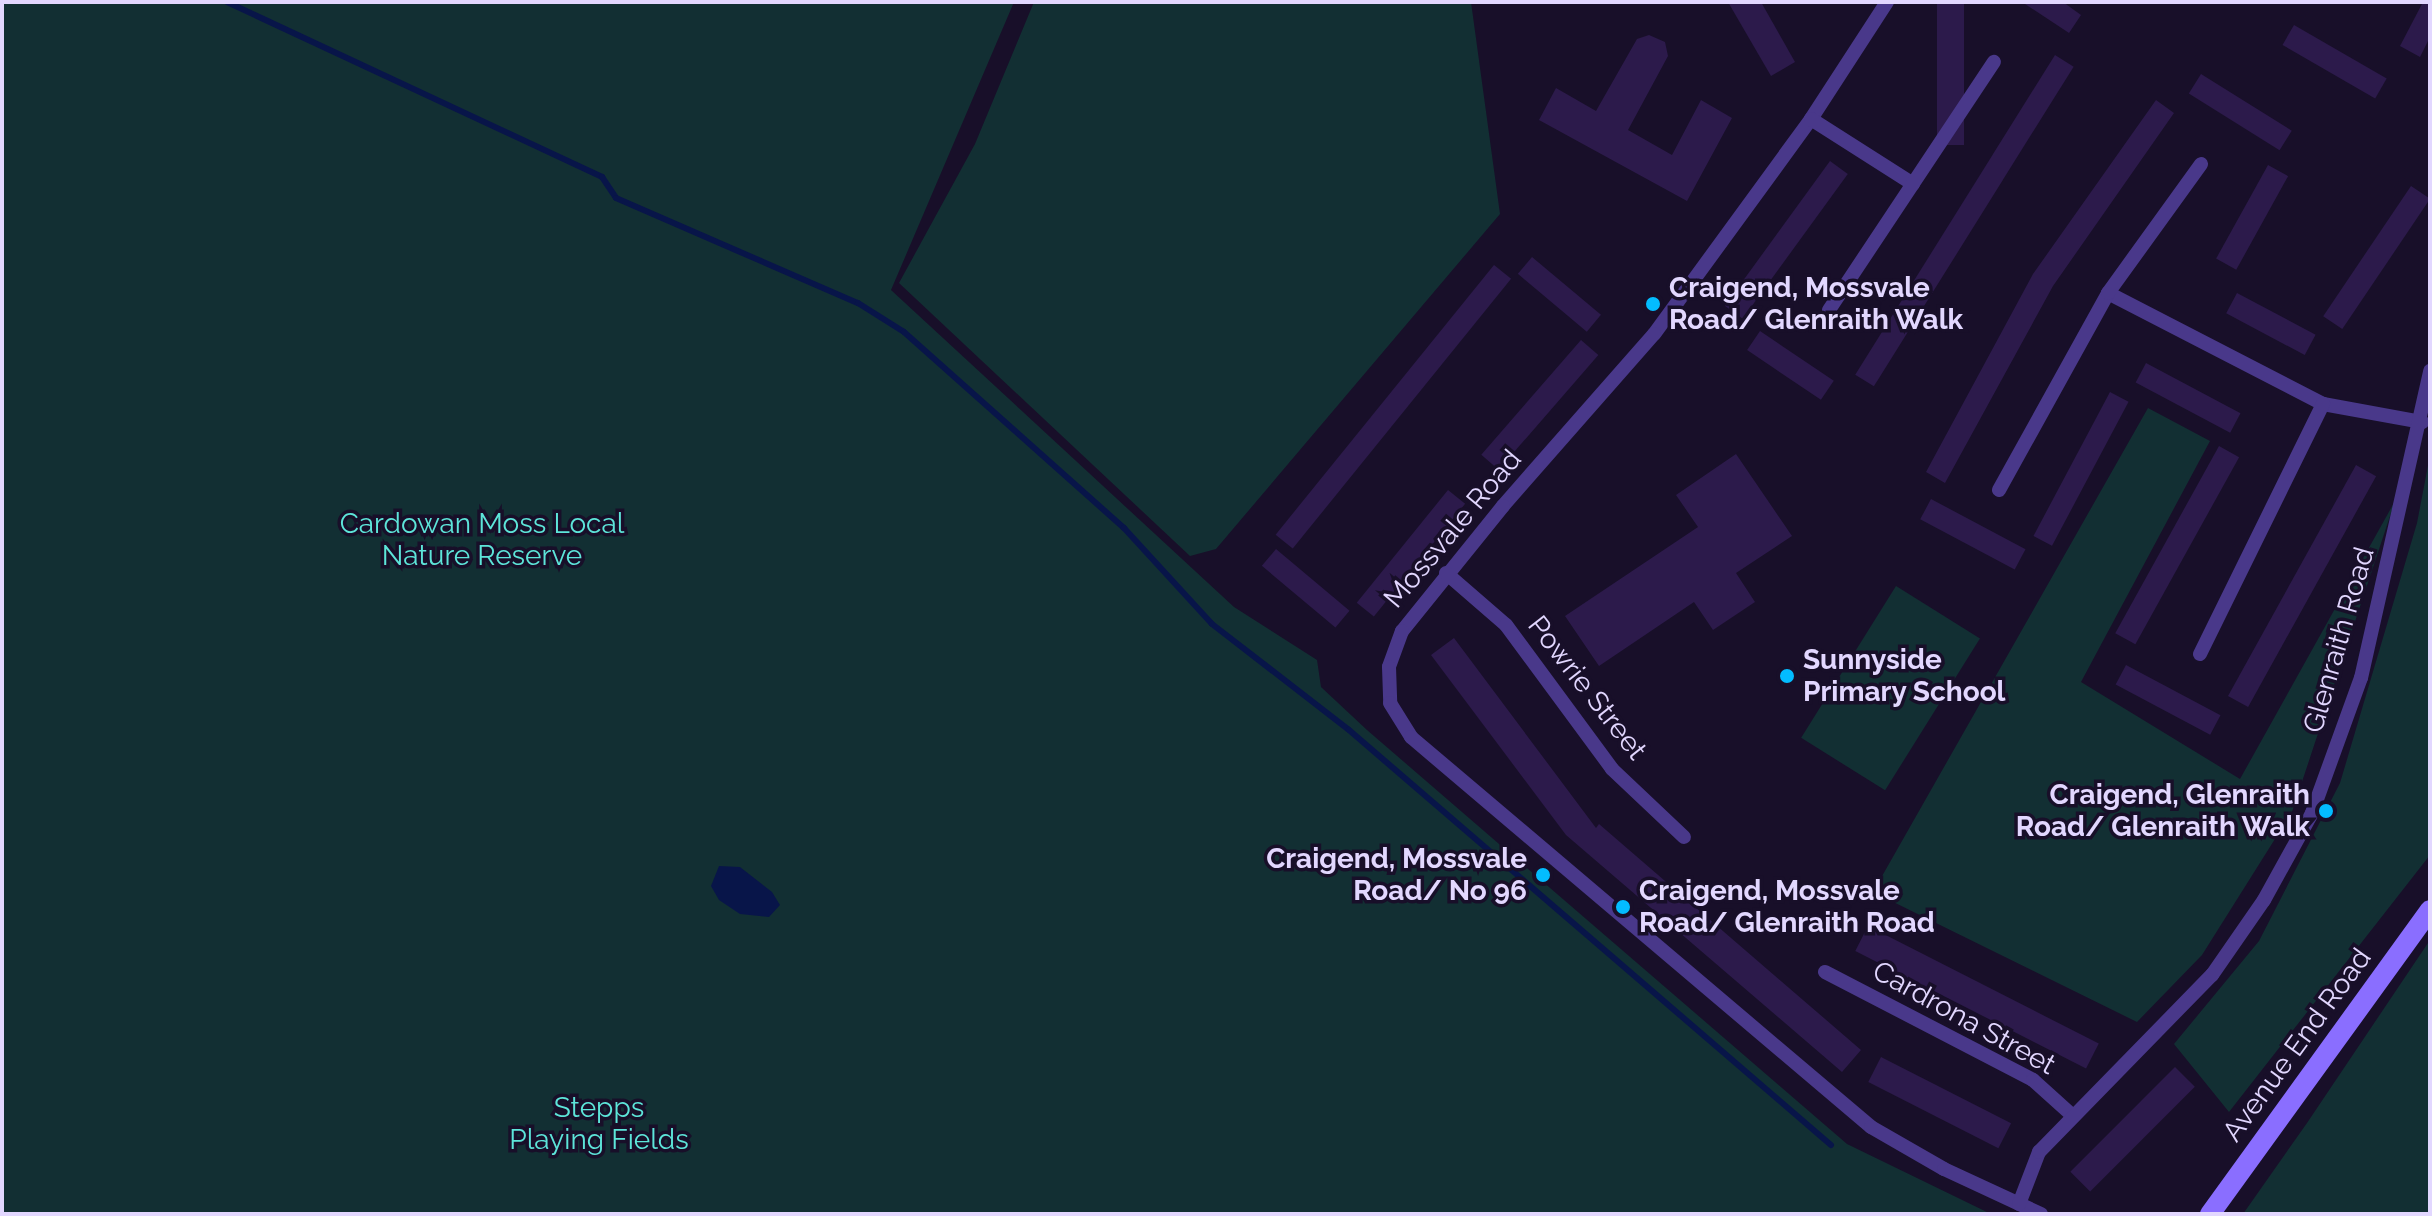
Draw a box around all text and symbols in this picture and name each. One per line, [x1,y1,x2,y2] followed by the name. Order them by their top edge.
[1669,271,1964,337] place label: Craigend, Mossvale Road/ Glenraith Walk
[1644,295,1662,313] marker: Craigend, Mossvale Road/ Glenraith Walk
[1377,443,1529,615] street label: Mossvale Road
[340,507,624,573] park label: Cardowan Moss Local Nature Reserve
[2296,543,2382,737] street label: Glenraith Road
[1520,609,1654,767] street label: Powrie Street
[1803,643,2006,709] place label: Sunnyside Primary School
[1778,667,1796,685] marker: Sunnyside Primary School
[2015,778,2310,844] place label: Craigend, Glenraith Road/ Glenraith Walk
[2317,802,2335,820] marker: Craigend, Glenraith Road/ Glenraith Walk
[1266,842,1527,908] place label: Craigend, Mossvale Road/ No 96
[1534,866,1552,884] marker: Craigend, Mossvale Road/ No 96
[1639,874,1935,940] place label: Craigend, Mossvale Road/ Glenraith Road
[1614,898,1632,916] marker: Craigend, Mossvale Road/ Glenraith Road
[2216,942,2378,1148] street label: Avenue End Road
[1867,954,2061,1082] street label: Cardrona Street
[509,1091,689,1157] park label: Stepps Playing Fields

